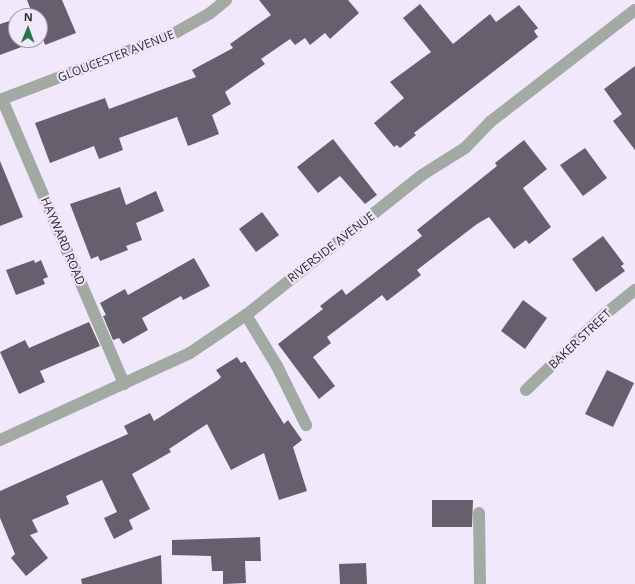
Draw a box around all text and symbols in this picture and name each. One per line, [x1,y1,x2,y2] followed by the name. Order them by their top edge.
[8,8,48,48] north arrow
[24,9,33,24] text: N
[56,27,176,85] street label: GLOUCESTER AVENUE
[38,195,88,287] street label: HAYWARD ROAD
[285,209,377,285] street label: RIVERSIDE AVENUE
[546,306,614,372] street label: BAKER STREET

